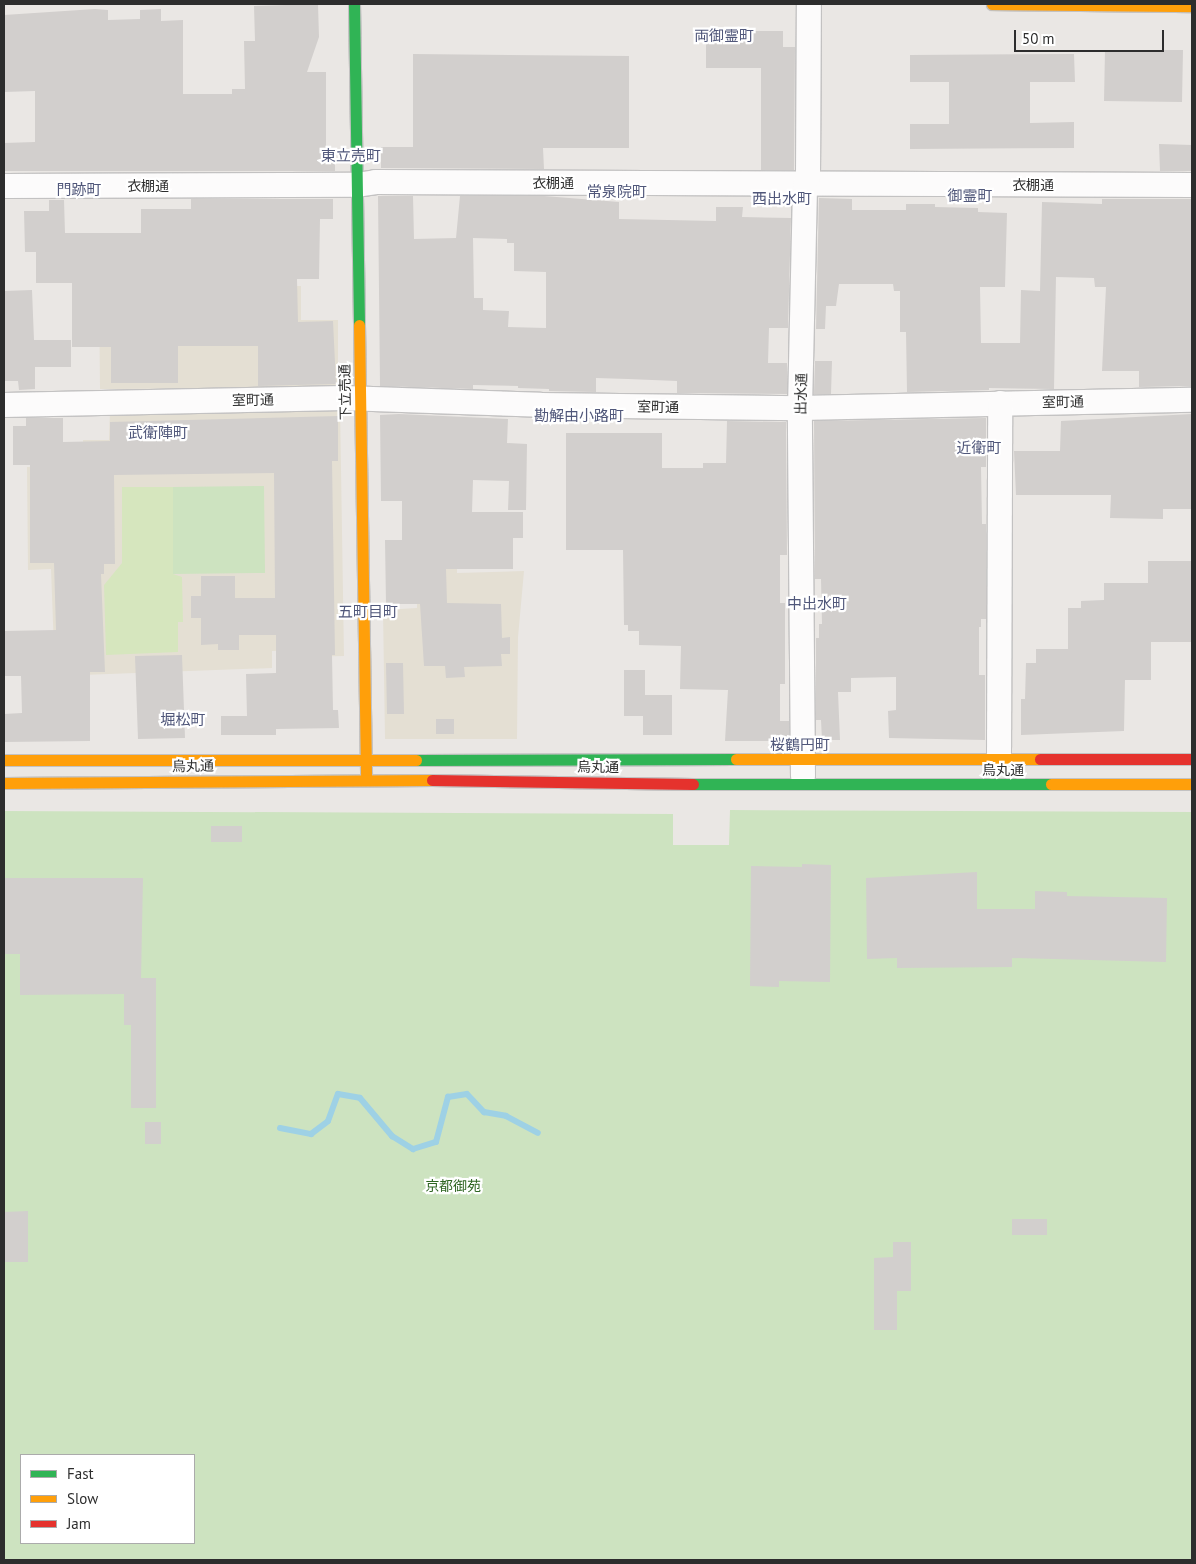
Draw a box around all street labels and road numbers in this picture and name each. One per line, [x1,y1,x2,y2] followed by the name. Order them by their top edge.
[532,175,574,191] street label: 衣棚通
[1012,177,1054,193] street label: 衣棚通
[127,178,169,194] street label: 衣棚通
[336,364,354,420] street label: 下立売通
[792,373,810,415] street label: 出水通
[232,391,274,409] street label: 室町通
[1042,393,1084,411] street label: 室町通
[637,398,679,416] street label: 室町通
[172,757,214,775] street label: 烏丸通
[577,758,619,776] street label: 烏丸通
[982,762,1024,778] street label: 烏丸通

